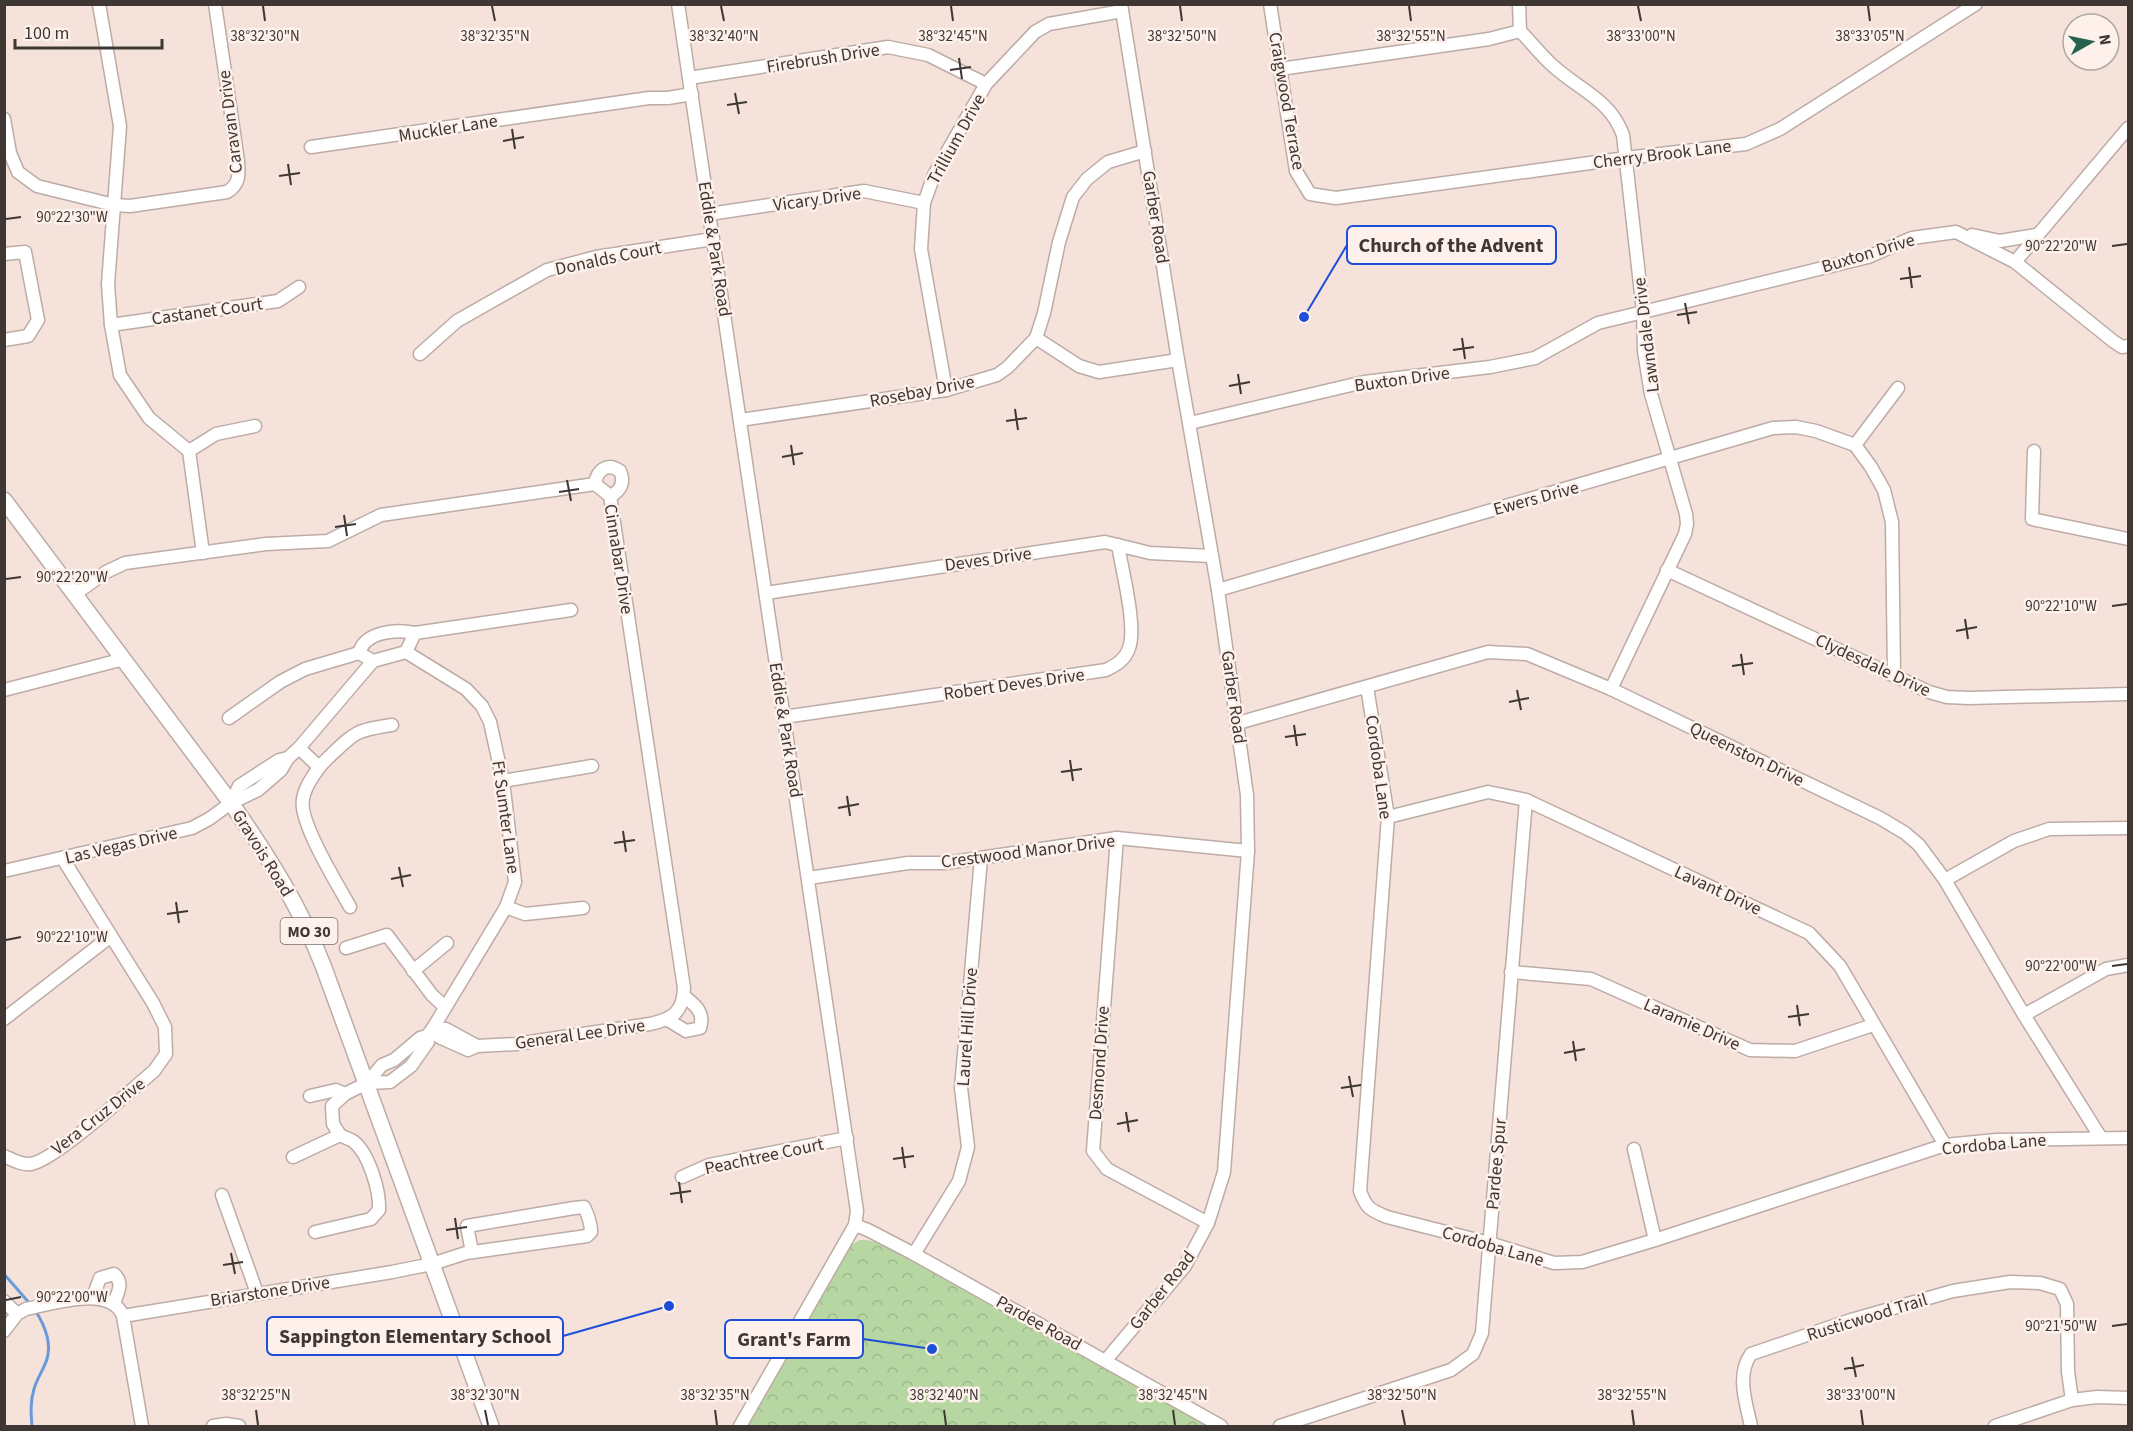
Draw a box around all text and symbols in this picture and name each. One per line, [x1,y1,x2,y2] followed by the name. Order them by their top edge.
[15,12,162,50] scale bar
[2061,12,2121,72] north arrow
[24,21,69,46] text: 100 m
[230,26,300,47] text: 38°32'30"N
[460,26,530,47] text: 38°32'35"N
[689,26,759,47] text: 38°32'40"N
[918,26,988,47] text: 38°32'45"N
[1147,26,1217,47] text: 38°32'50"N
[1376,26,1446,47] text: 38°32'55"N
[1606,26,1676,47] text: 38°33'00"N
[1835,26,1905,47] text: 38°33'05"N
[1262,30,1311,172] street label: Craigwood Terrace
[2093,33,2117,47] text: N
[765,37,882,80] street label: Firebrush Drive
[212,69,249,175] street label: Caravan Drive
[921,89,992,189] street label: Trillium Drive
[397,108,499,149] street label: Muckler Lane
[1591,134,1733,175] street label: Cherry Brook Lane
[1136,169,1175,265] street label: Garber Road
[691,180,738,319] street label: Eddie & Park Road
[771,181,863,218] street label: Vicary Drive
[36,207,108,228] text: 90°22'30"W
[1347,226,1556,264] callout: Church of the Advent
[1819,227,1918,279] street label: Buxton Drive
[1359,232,1544,260] text: Church of the Advent
[553,235,663,282] street label: Donalds Court
[2025,236,2097,257] text: 90°22'20"W
[1627,276,1666,394] street label: Lawndale Drive
[150,291,264,332] street label: Castanet Court
[1353,360,1451,399] street label: Buxton Drive
[868,369,977,414] street label: Rosebay Drive
[1491,475,1582,522] street label: Ewers Drive
[597,502,640,616] street label: Cinnabar Drive
[943,541,1033,578] street label: Deves Drive
[36,567,108,588] text: 90°22'20"W
[2025,596,2097,617] text: 90°22'10"W
[1811,628,1935,703] street label: Clydesdale Drive
[1215,649,1252,745] street label: Garber Road
[762,661,809,800] street label: Eddie & Park Road
[942,662,1086,707] street label: Robert Deves Drive
[1359,713,1398,821] street label: Cordoba Lane
[1685,716,1808,793] street label: Queenston Drive
[485,759,526,875] street label: Ft Sumter Lane
[226,805,299,902] street label: Gravois Road
[62,820,180,871] street label: Las Vegas Drive
[940,828,1117,875] street label: Crestwood Manor Drive
[1670,859,1765,922] street label: Lavant Drive
[280,918,338,944] road number: MO 30
[36,927,108,948] text: 90°22'10"W
[2025,956,2097,977] text: 90°22'00"W
[951,967,984,1087] street label: Laurel Hill Drive
[1639,992,1744,1057] street label: Laramie Drive
[1083,1005,1116,1121] street label: Desmond Drive
[514,1013,647,1056] street label: General Lee Drive
[46,1072,151,1161] street label: Vera Cruz Drive
[1480,1117,1513,1211] street label: Pardee Spur
[1941,1127,2047,1162] street label: Cordoba Lane
[702,1132,826,1181] street label: Peachtree Court
[1439,1220,1547,1273] street label: Cordoba Lane
[1124,1246,1201,1335] street label: Garber Road
[209,1270,332,1313] street label: Briarstone Drive
[36,1287,108,1308] text: 90°22'00"W
[1804,1287,1930,1348] street label: Rusticwood Trail
[991,1290,1086,1357] street label: Pardee Road
[2025,1316,2097,1337] text: 90°21'50"W
[267,1317,563,1355] callout: Sappington Elementary School
[725,1320,863,1358] callout: Grant's Farm
[279,1323,551,1351] text: Sappington Elementary School
[737,1326,851,1354] text: Grant's Farm
[221,1385,291,1406] text: 38°32'25"N
[450,1385,520,1406] text: 38°32'30"N
[680,1385,750,1406] text: 38°32'35"N
[909,1385,979,1406] text: 38°32'40"N
[1138,1385,1208,1406] text: 38°32'45"N
[1367,1385,1437,1406] text: 38°32'50"N
[1597,1385,1667,1406] text: 38°32'55"N
[1826,1385,1896,1406] text: 38°33'00"N

